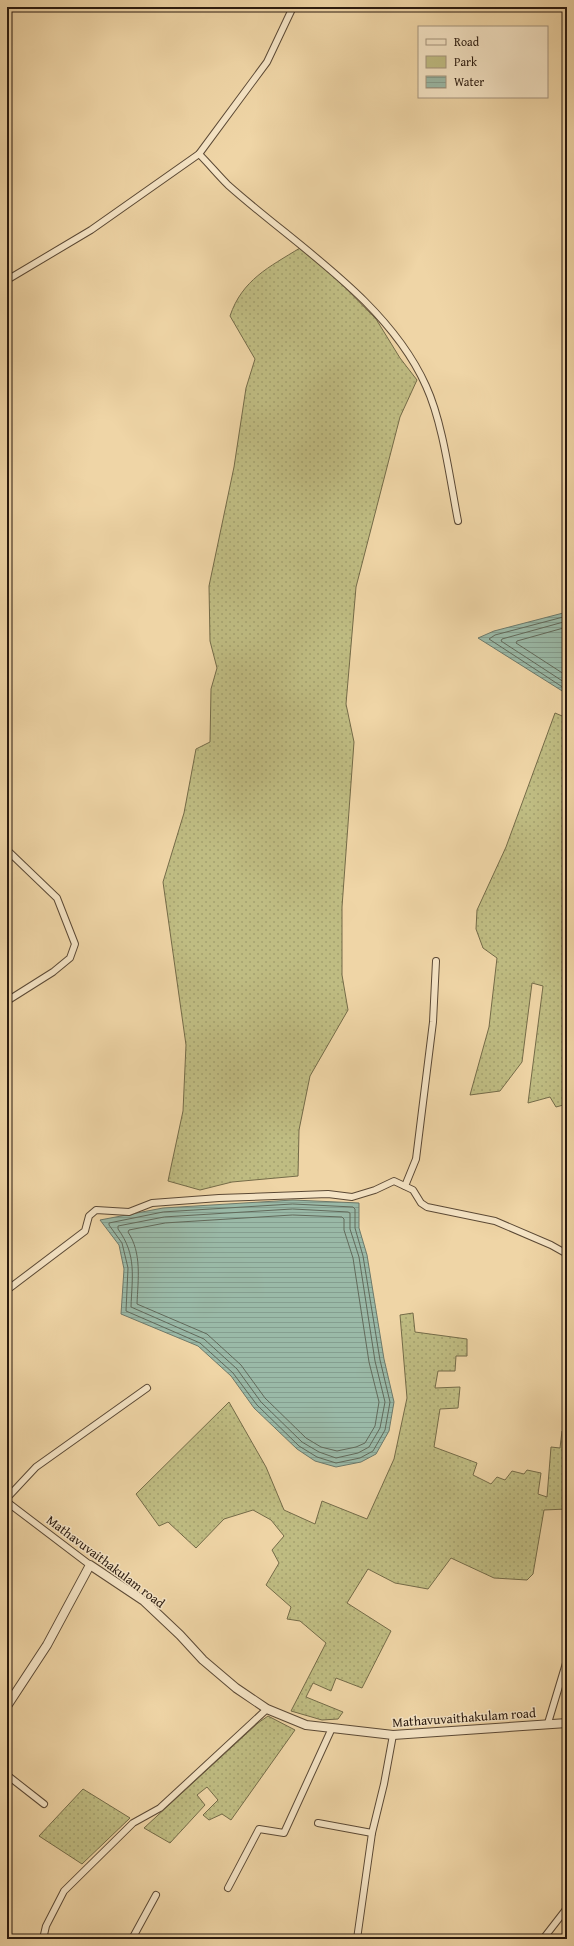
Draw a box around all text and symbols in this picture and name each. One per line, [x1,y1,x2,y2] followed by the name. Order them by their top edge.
[418,26,548,98] legend
[454,33,480,50] text: Road
[454,53,478,70] text: Park
[454,73,484,90] text: Water
[42,1510,169,1612] street label: Mathavuvaithakulam road
[392,1703,537,1732] street label: Mathavuvaithakulam road

